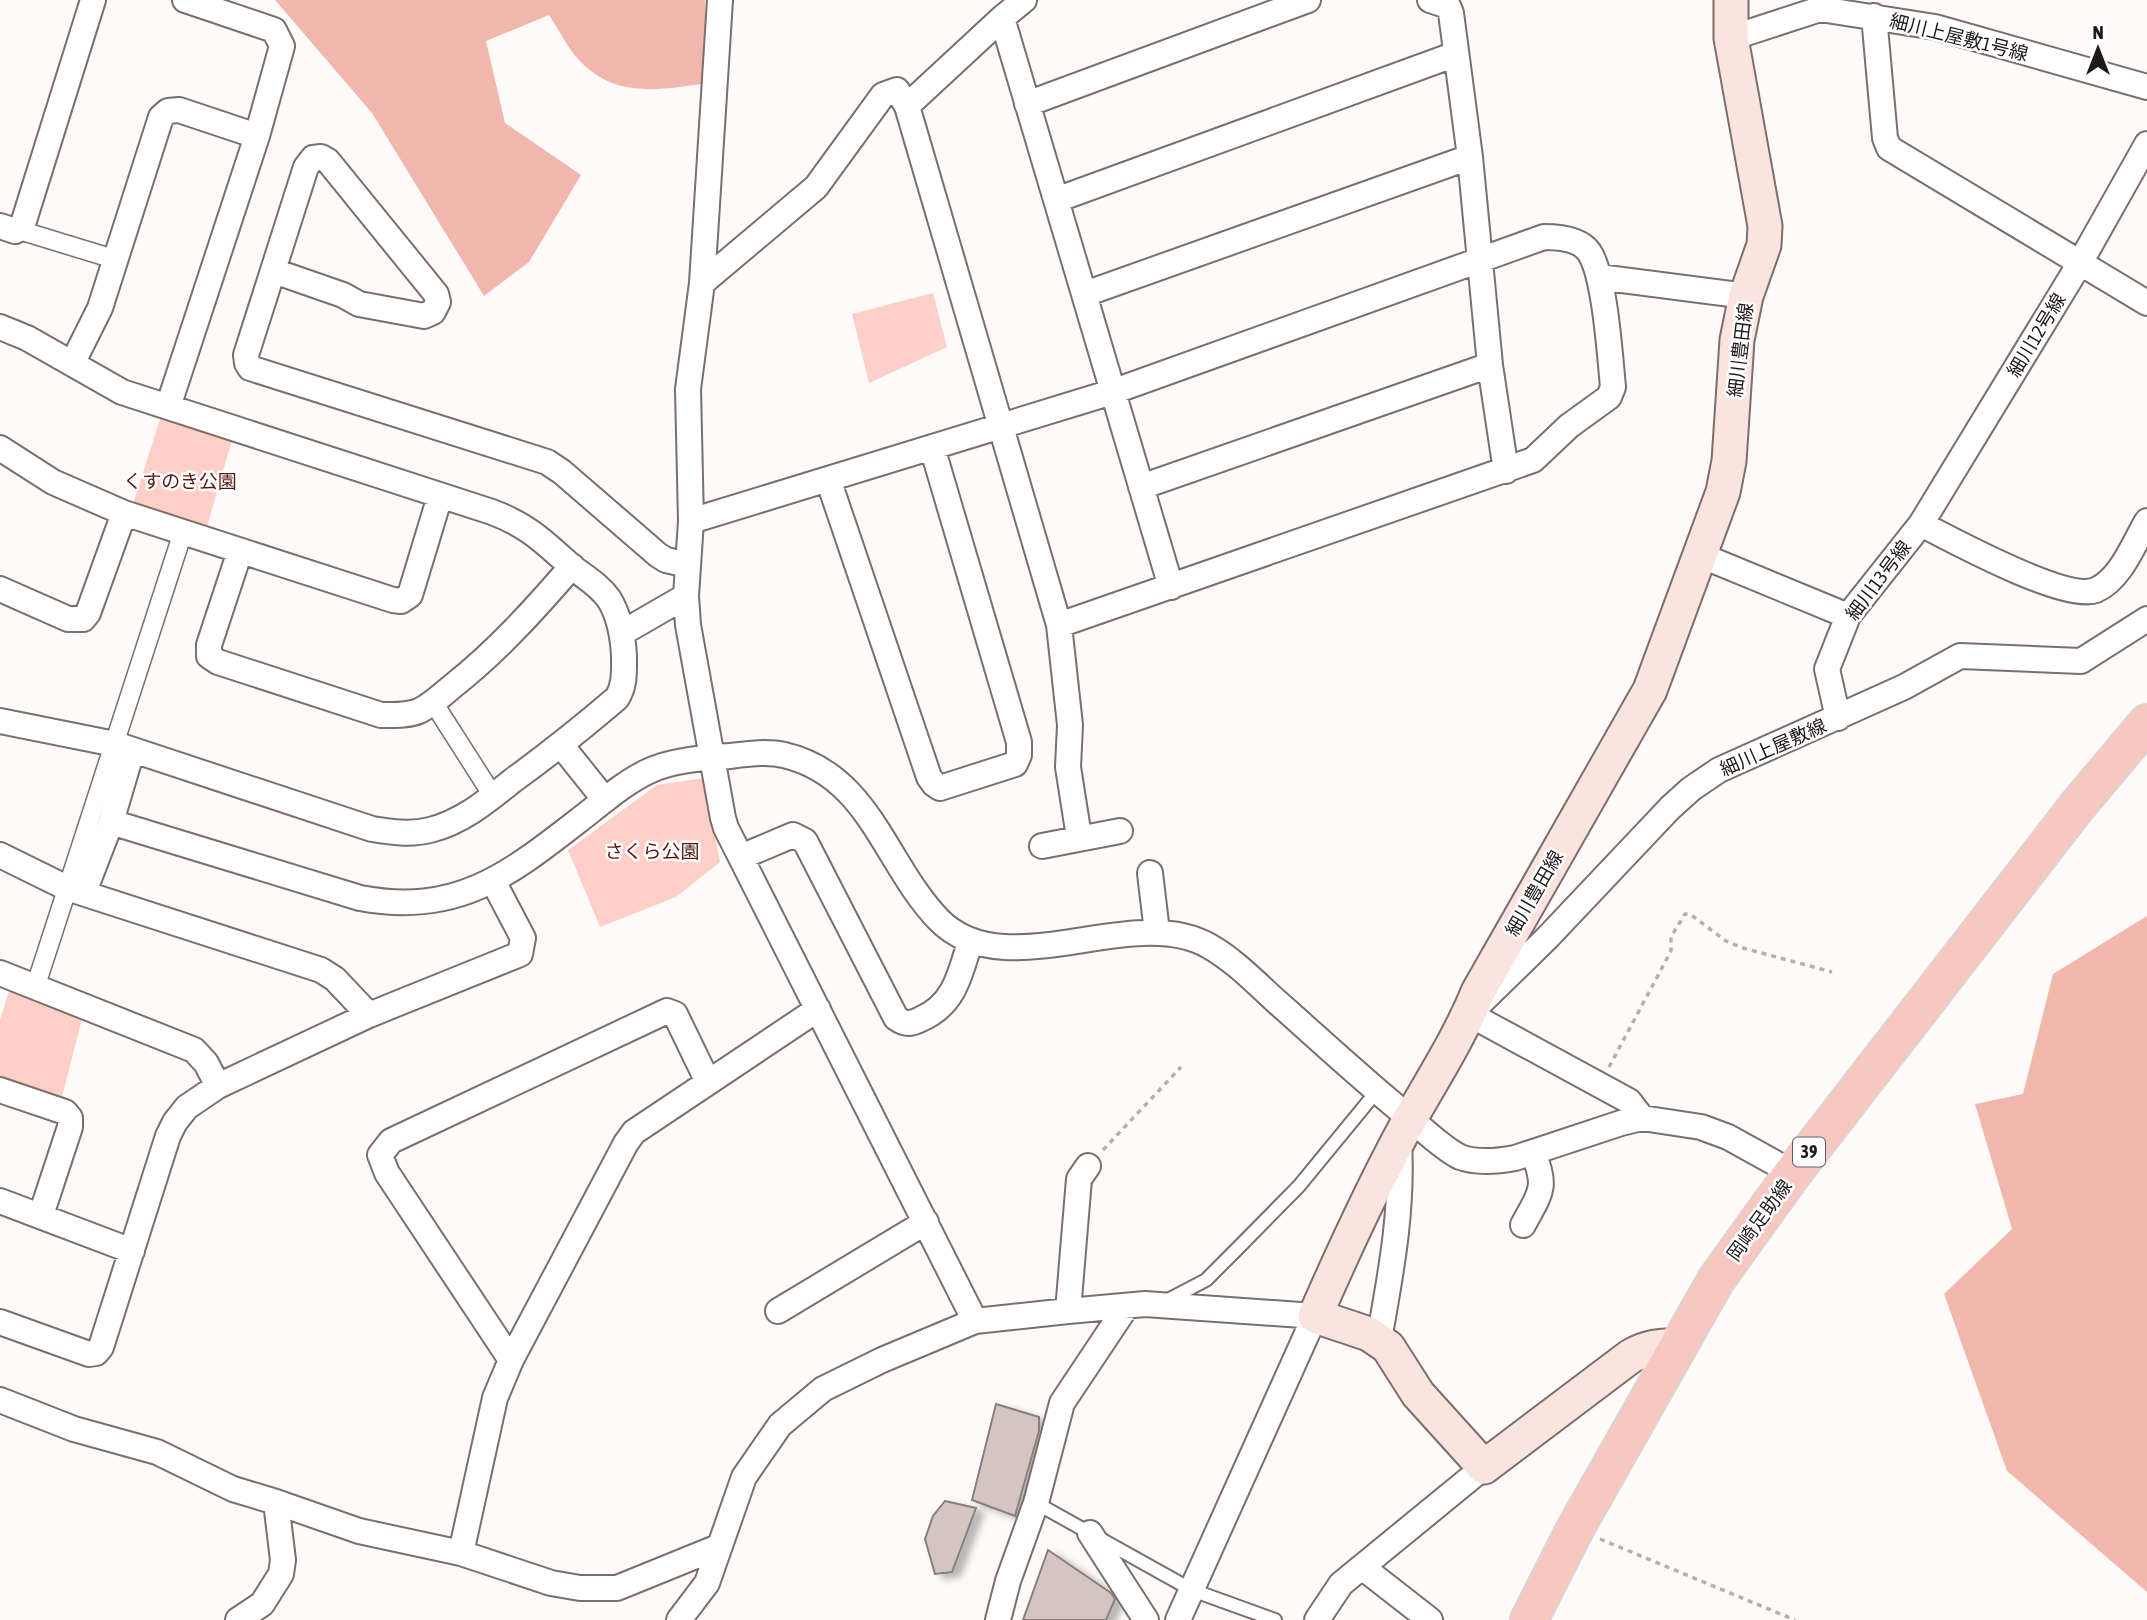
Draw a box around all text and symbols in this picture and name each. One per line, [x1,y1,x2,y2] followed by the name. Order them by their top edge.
[1887,9,2031,65] street label: 細川上屋敷1号線
[2063,14,2133,84] north arrow
[2092,21,2104,43] text: N
[2002,289,2070,381] street label: 細川12号線
[1723,302,1757,398] street label: 細川豊田線
[123,470,237,492] park label: くすのき公園
[1841,536,1915,624] street label: 細川13号線
[1716,714,1830,780] street label: 細川上屋敷線
[604,840,700,862] park label: さくら公園
[1501,846,1567,940] street label: 細川豊田線
[1793,1138,1825,1167] road number: 39
[1722,1175,1796,1265] street label: 岡崎足助線

